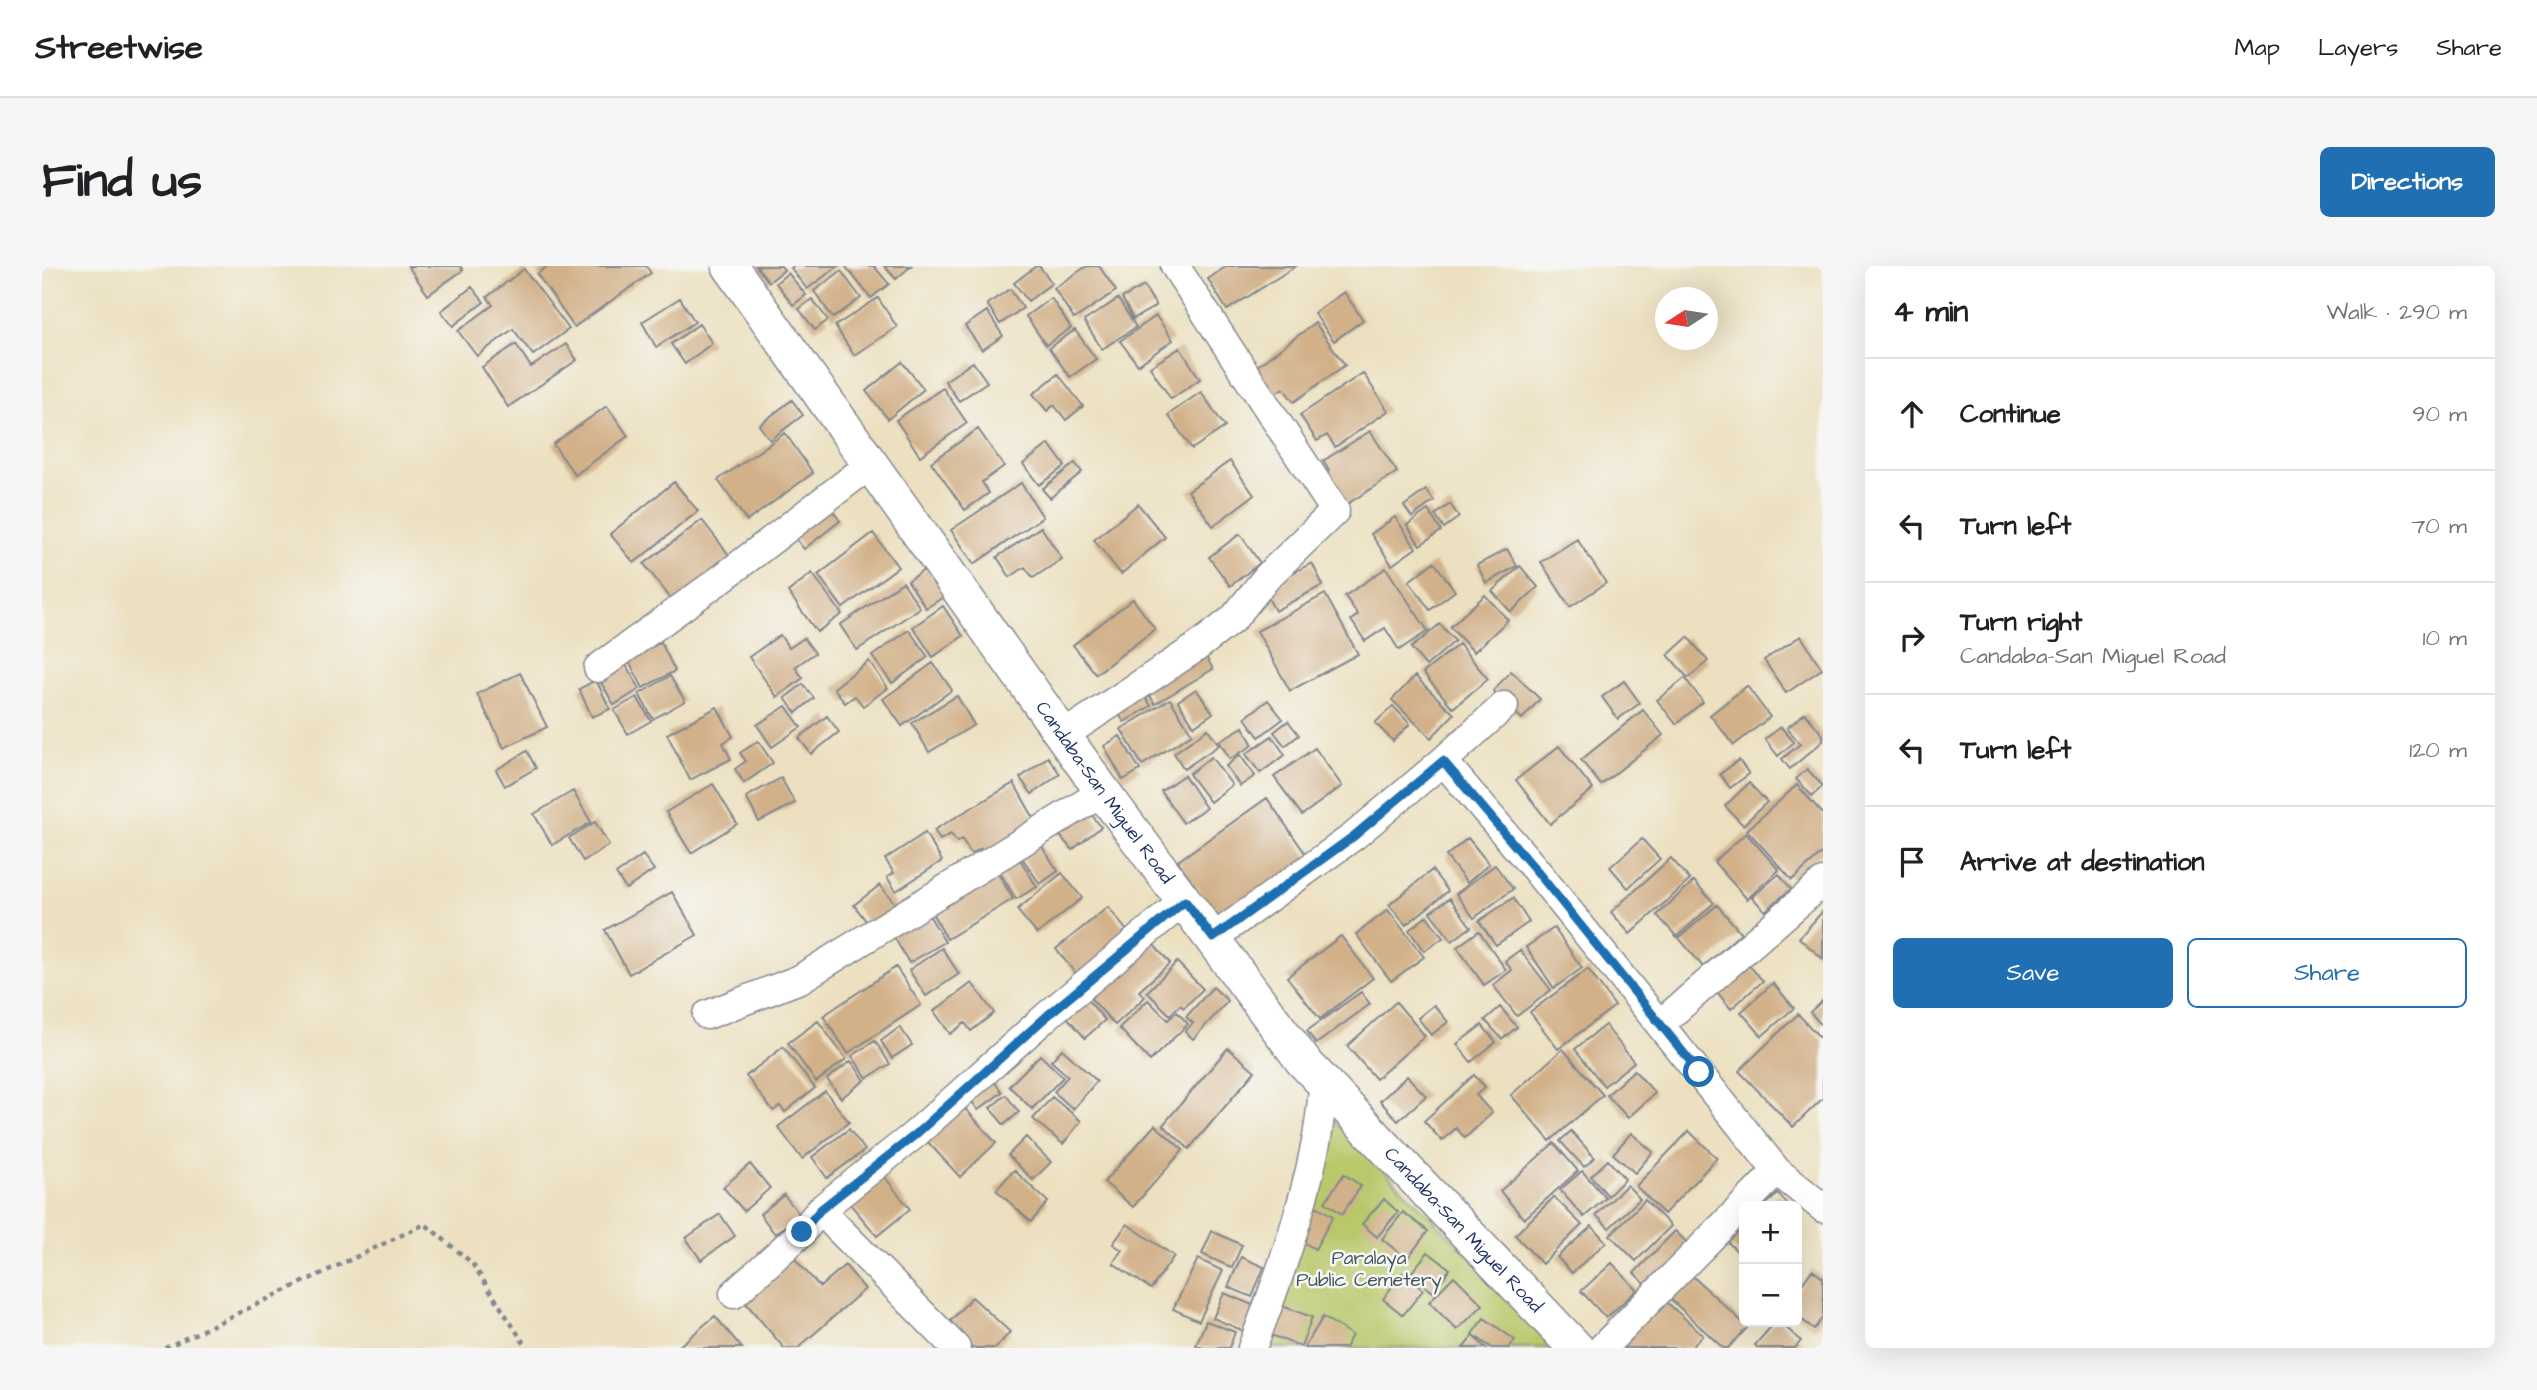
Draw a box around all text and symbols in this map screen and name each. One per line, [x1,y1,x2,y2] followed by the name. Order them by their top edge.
[35,25,203,71] text: Streetwise
[2235,31,2280,65] text: Map
[2318,31,2398,65] text: Layers
[2436,31,2502,65] text: Share
[2320,147,2495,217] button: Directions
[42,148,202,216] text: Find us
[1655,287,1718,350] north arrow
[1893,291,1968,333] text: 4 min
[2326,296,2467,328] text: Walk · 290 m
[1893,395,1931,433] icon: ahead
[1960,396,2061,432] text: Continue
[2412,398,2467,430] text: 90 m
[1893,507,1931,545] icon: left
[1960,508,2071,544] text: Turn left
[2411,510,2467,542] text: 70 m
[1960,604,2082,640] text: Turn right
[1893,619,1931,657] icon: right
[2422,622,2467,654] text: 10 m
[1960,640,2226,672] text: Candaba-San Miguel Road
[1029,695,1180,889] street label: Candaba-San Miguel Road
[1893,731,1931,769] icon: left
[1960,732,2071,768] text: Turn left
[2409,734,2467,766] text: 120 m
[1893,843,1931,881] icon: arrive
[1960,844,2205,880] text: Arrive at destination
[1893,938,2173,1008] button: Save
[2187,938,2467,1008] button: Share
[1683,1056,1714,1087] route start
[1378,1141,1549,1319] street label: Candaba-San Miguel Road
[1739,1201,1802,1327] map controls
[1739,1201,1802,1264] button: +
[786,1216,817,1247] route end
[1296,1245,1442,1295] park label: Paralaya Public Cemetery
[1739,1264,1802,1327] button: −

